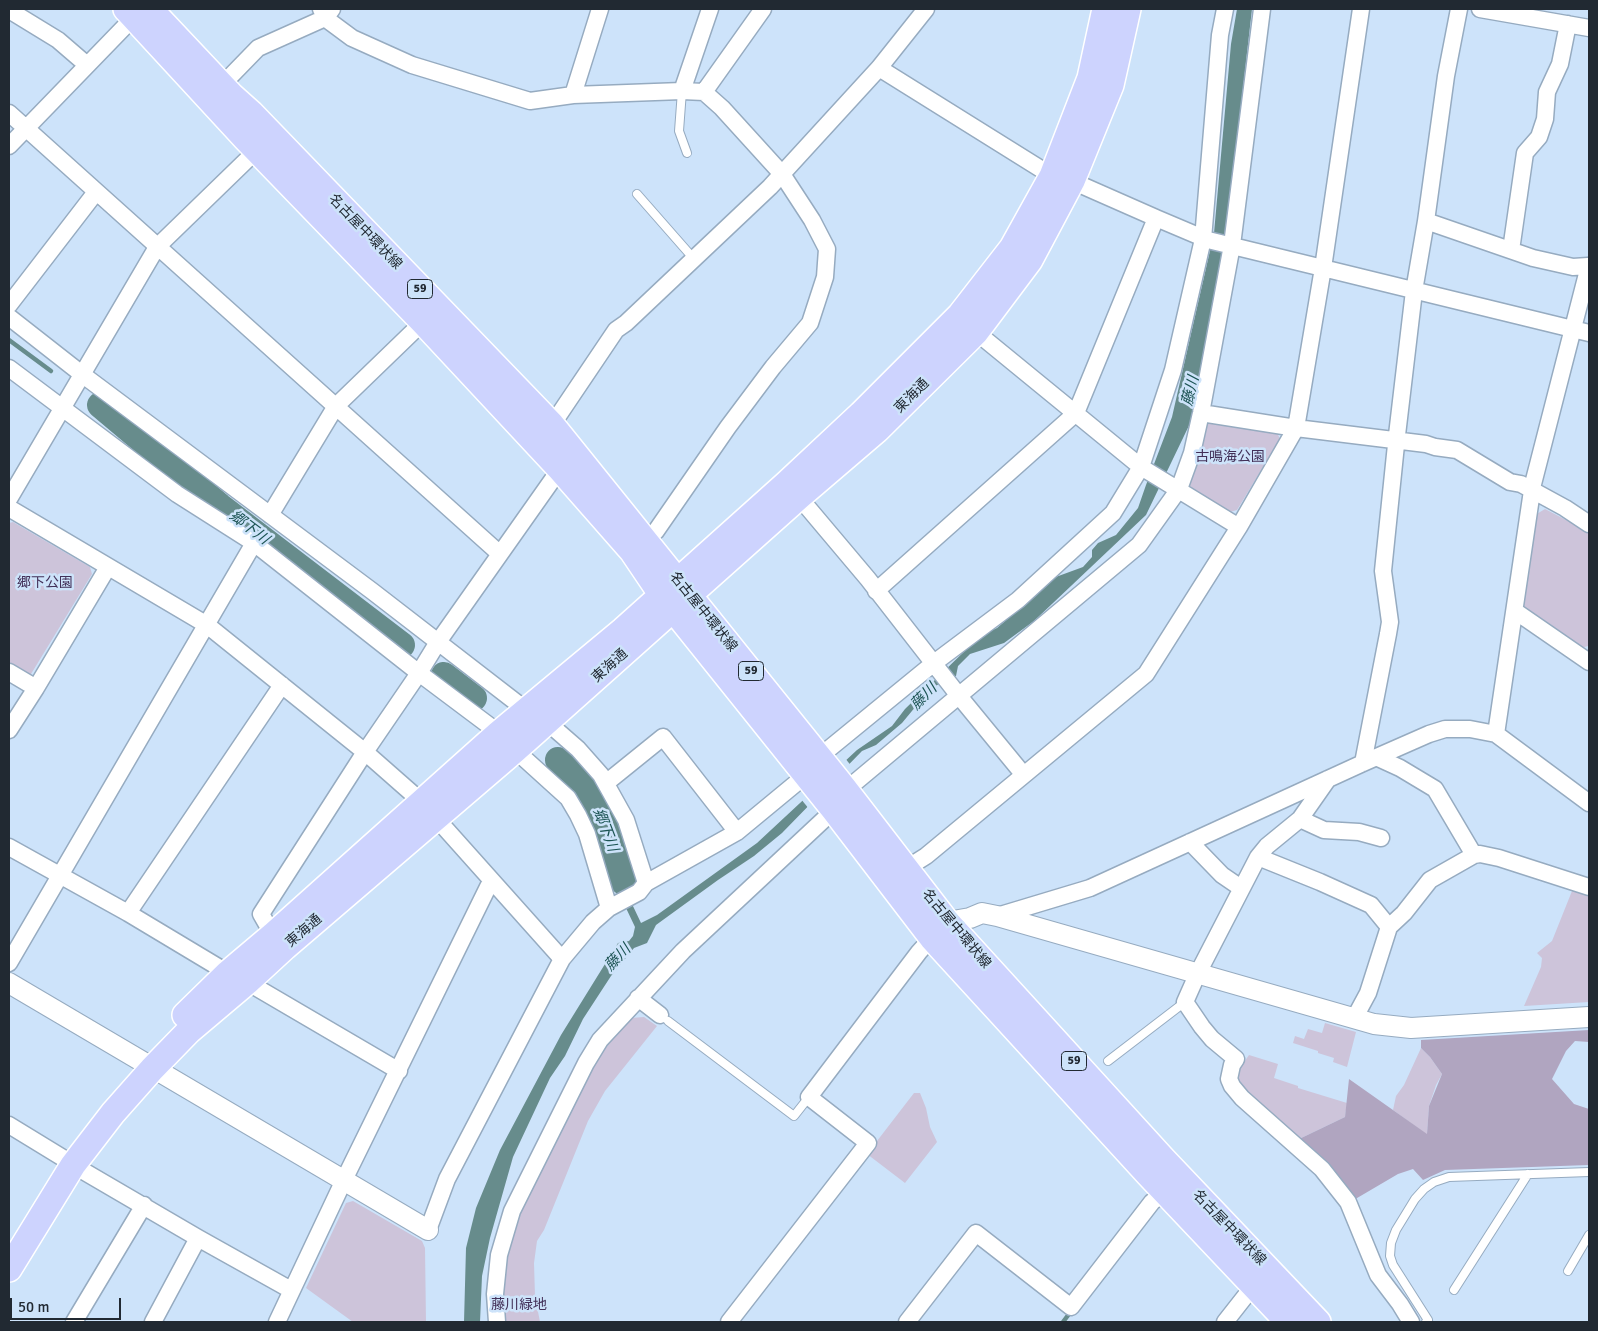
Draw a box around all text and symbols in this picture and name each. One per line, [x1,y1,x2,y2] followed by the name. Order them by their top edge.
[325,191,405,273] street label: 名古屋中環状線
[408,280,432,298] road number: 59
[1179,374,1203,408] water label: 藤川
[891,375,933,417] street label: 東海通
[1195,449,1265,465] park label: 古鳴海公園
[226,507,272,549] water label: 郷下川
[666,569,740,655] street label: 名古屋中環状線
[17,575,73,591] park label: 郷下公園
[589,646,631,686] street label: 東海通
[738,661,764,680] road number: 59
[907,680,941,714] water label: 藤川
[589,806,621,854] water label: 郷下川
[918,886,994,972] street label: 名古屋中環状線
[283,911,325,951] street label: 東海通
[601,941,635,975] water label: 藤川
[1062,1052,1086,1070] road number: 59
[1189,1187,1269,1269] street label: 名古屋中環状線
[12,1288,124,1320] scale bar
[491,1297,547,1313] park label: 藤川緑地
[18,1298,49,1316] text: 50 m

